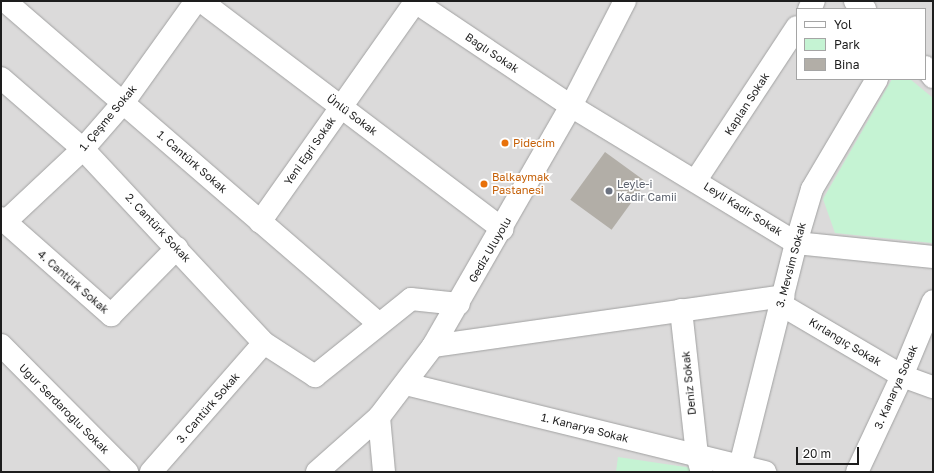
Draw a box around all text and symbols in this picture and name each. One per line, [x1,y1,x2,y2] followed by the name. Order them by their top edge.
[796,8,926,80] legend
[834,17,852,32] text: Yol
[463,30,521,76] street label: Bağlı Sokak
[834,37,860,52] text: Park
[834,57,859,72] text: Bina
[722,70,772,138] street label: Kaplan Sokak
[77,82,139,154] street label: 1. Çeşme Sokak
[324,92,380,138] street label: Ünlü Sokak
[281,114,339,188] street label: Yeni Eğri Sokak
[154,128,230,196] street label: 1. Cantürk Sokak
[513,136,555,150] place label: Pidecim
[500,138,510,148] marker: Pidecim
[492,171,550,197] place label: Balkaymak Pastanesi
[617,178,677,204] place label: Leyle-i Kadir Camii
[479,179,489,189] marker: Balkaymak Pastanesi
[701,179,785,239] street label: Leyli Kadir Sokak
[604,186,614,196] marker: Leyle-i Kadir Camii
[123,191,193,265] street label: 2. Cantürk Sokak
[466,215,514,285] street label: Gediz Uluyolu
[773,221,809,309] street label: 3. Mevsim Sokak
[35,248,111,316] street label: 4. Cantürk Sokak
[806,315,884,369] street label: Kırlangıç Sokak
[872,343,920,431] street label: 3. Kanarya Sokak
[679,350,699,416] street label: Deniz Sokak
[16,361,112,457] street label: Uğur Serdaroğlu Sokak
[174,370,242,446] street label: 3. Cantürk Sokak
[540,411,630,445] street label: 1. Kanarya Sokak
[798,439,861,465] scale bar
[803,446,831,461] text: 20 m

